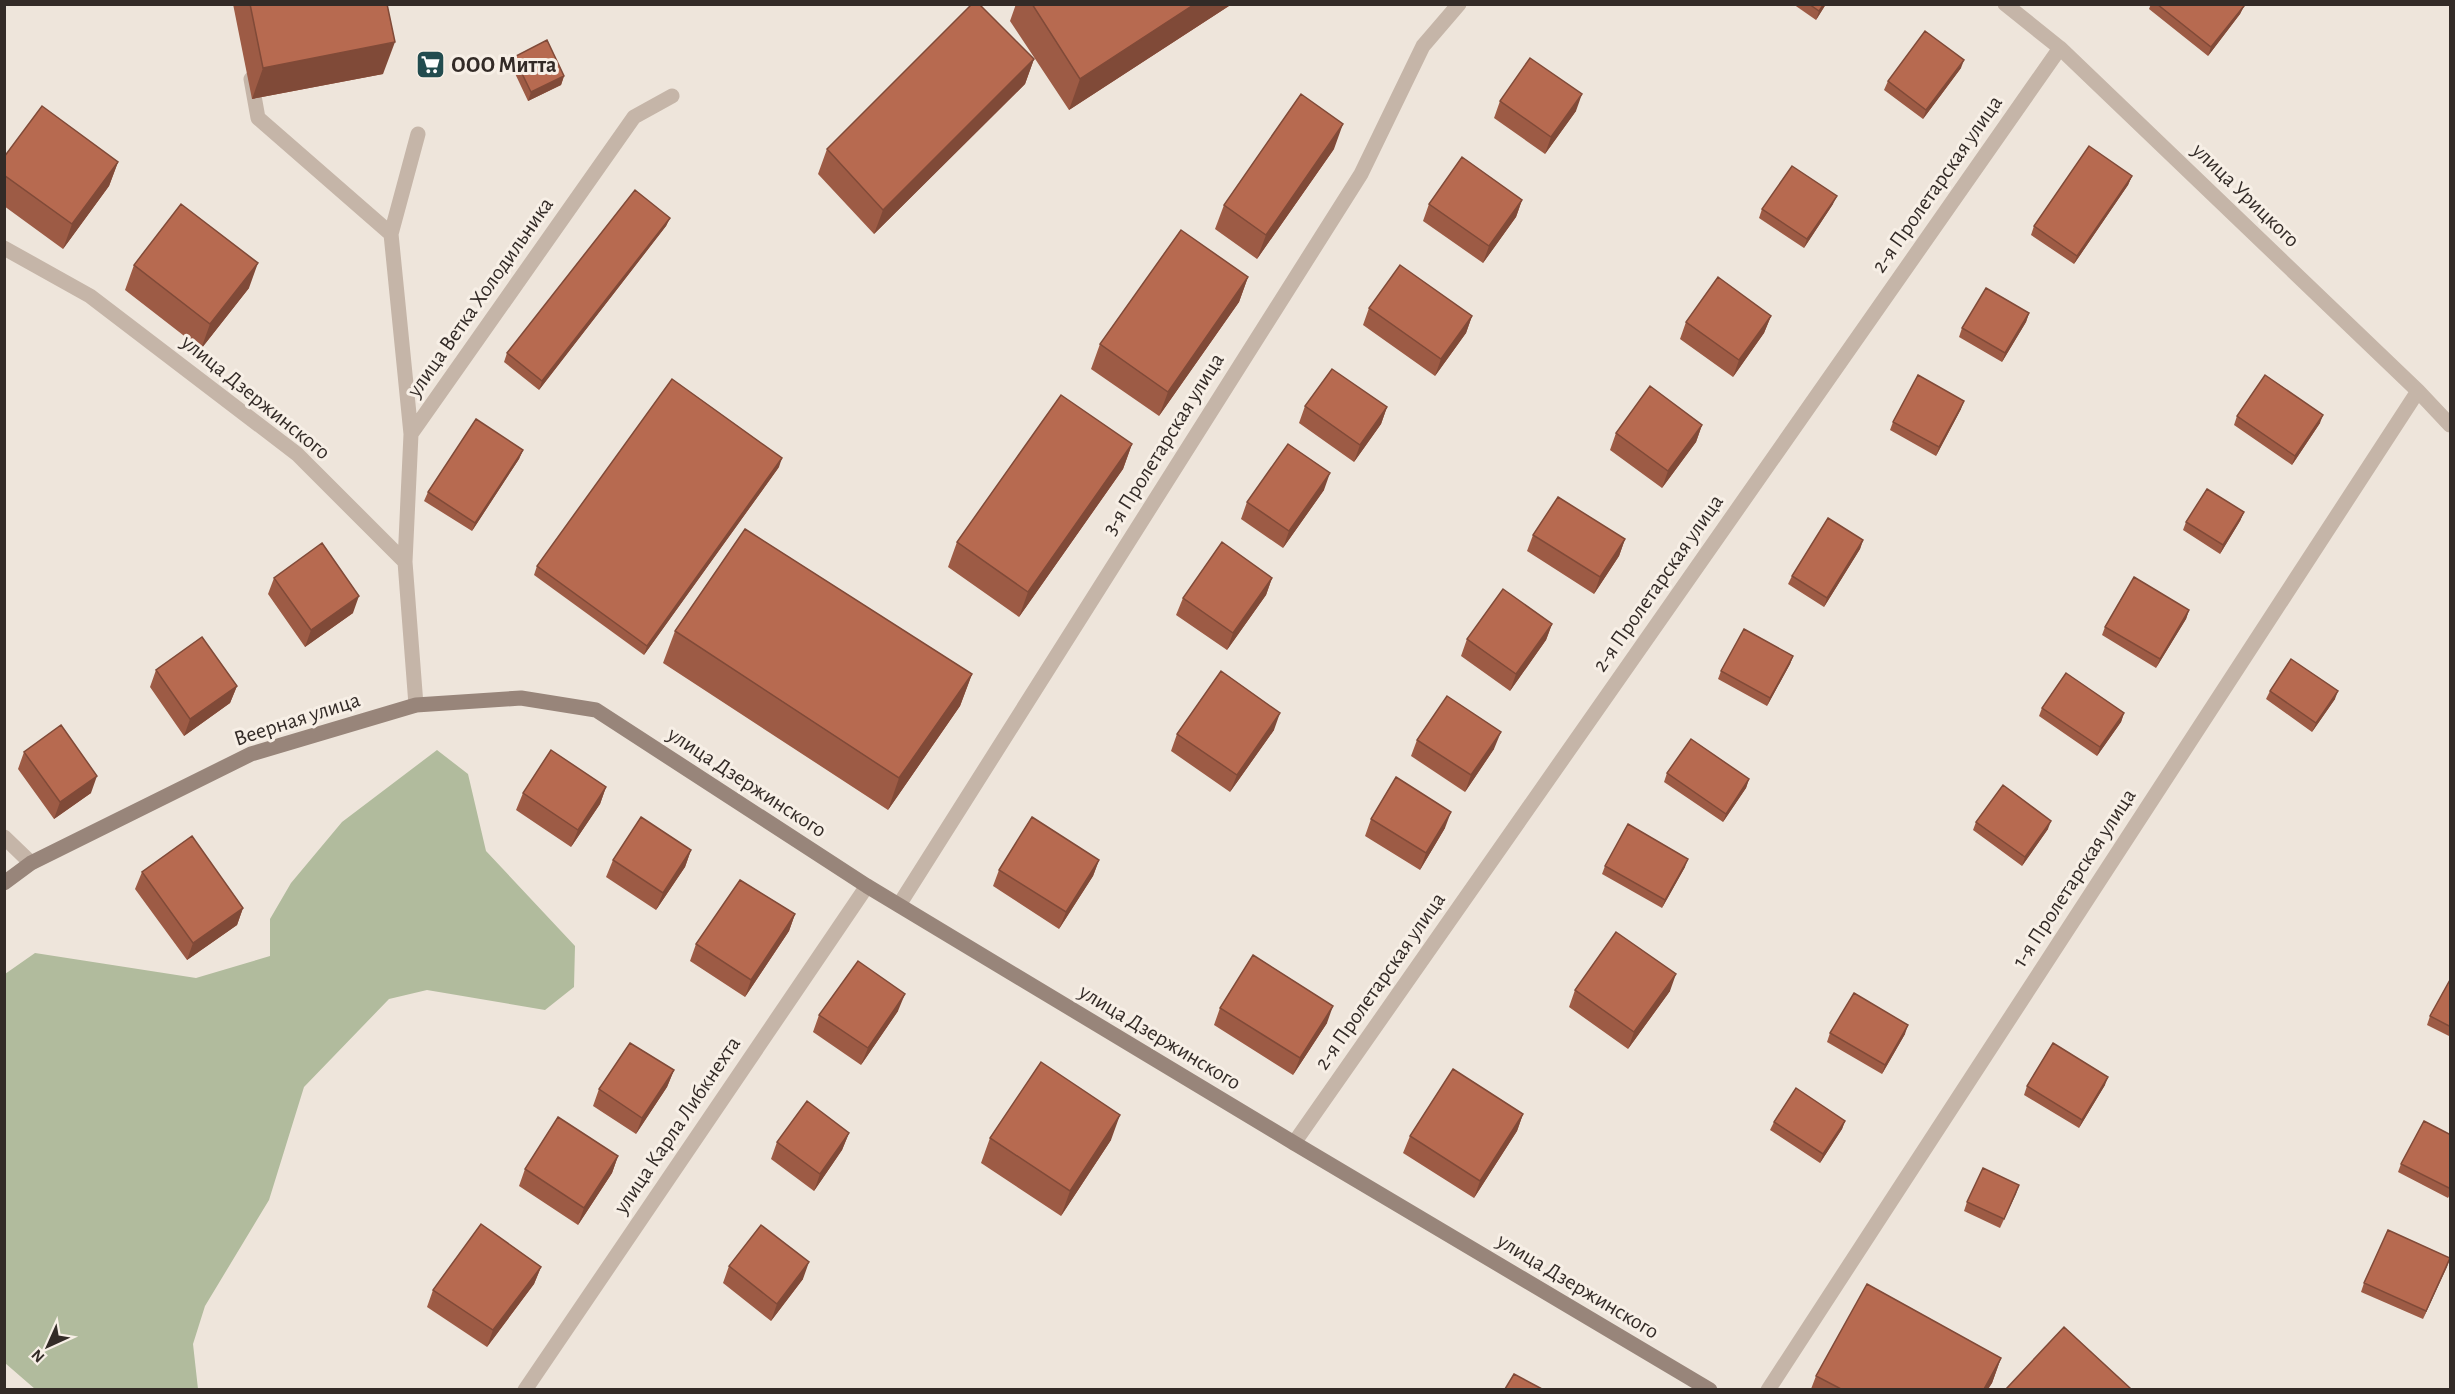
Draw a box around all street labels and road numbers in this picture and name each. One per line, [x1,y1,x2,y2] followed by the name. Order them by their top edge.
[1868,91,2006,277] street label: 2-я Пролетарская улица
[2188,138,2304,251] street label: улица Урицкого
[402,193,557,401] street label: улица Ветка Холодильника
[177,330,334,463] street label: улица Дзержинского
[1098,349,1228,539] street label: 3-я Пролетарская улица
[1589,490,1727,676] street label: 2-я Пролетарская улица
[231,688,363,750] street label: Веерная улица
[663,722,830,841] street label: улица Дзержинского
[2008,785,2140,971] street label: 1-я Пролетарская улица
[1311,888,1449,1074] street label: 2-я Пролетарская улица
[1075,980,1245,1094] street label: улица Дзержинского
[609,1033,744,1218] street label: улица Карла Либкнехта
[1493,1229,1663,1343] street label: улица Дзержинского

